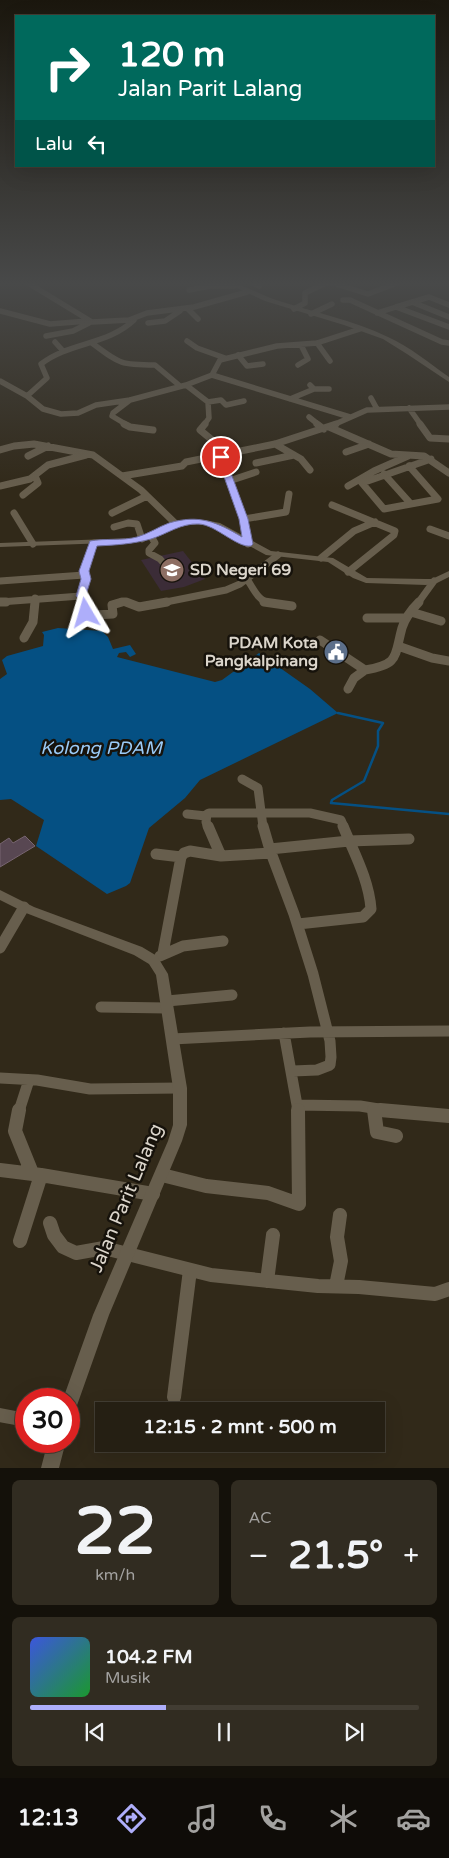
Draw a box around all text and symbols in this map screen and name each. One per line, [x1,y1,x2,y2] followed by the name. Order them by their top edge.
[118,34,225,76] text: 120 m
[35,35,100,100] icon: right
[118,76,302,102] text: Jalan Parit Lalang
[83,130,111,158] icon: left
[35,133,73,155] text: Lalu
[200,436,242,478] pin
[207,443,235,471] icon: arrive
[159,557,185,583] school or university icon: SD Negeri 69
[190,560,291,580] place label: SD Negeri 69
[59,586,111,638] position arrow
[205,633,318,671] place label: PDAM Kota Pangkalpinang
[323,639,349,665] public building icon: PDAM Kota Pangkalpinang
[40,737,163,759] water label: Kolong PDAM
[85,1120,167,1276] street label: Jalan Parit Lalang
[15,1388,80,1453] speed limit sign: 30
[143,1416,337,1438] text: 12:15 · 2 mnt · 500 m
[74,1493,156,1572] text: 22
[249,1508,271,1528] text: AC
[288,1533,383,1579] text: 21.5°
[249,1539,268,1573] text: −
[403,1539,419,1573] text: +
[95,1565,135,1585] text: km/h
[105,1646,193,1668] text: 104.2 FM
[105,1668,150,1688] text: Musik
[81,1718,109,1746] icon: previous
[210,1718,238,1746] icon: pause
[340,1718,368,1746] icon: next
[114,1801,149,1836] icon: directions
[185,1801,220,1836] icon: music
[255,1801,290,1836] icon: phone
[326,1801,361,1836] icon: climate
[396,1801,431,1836] icon: car
[18,1805,79,1831] text: 12:13

